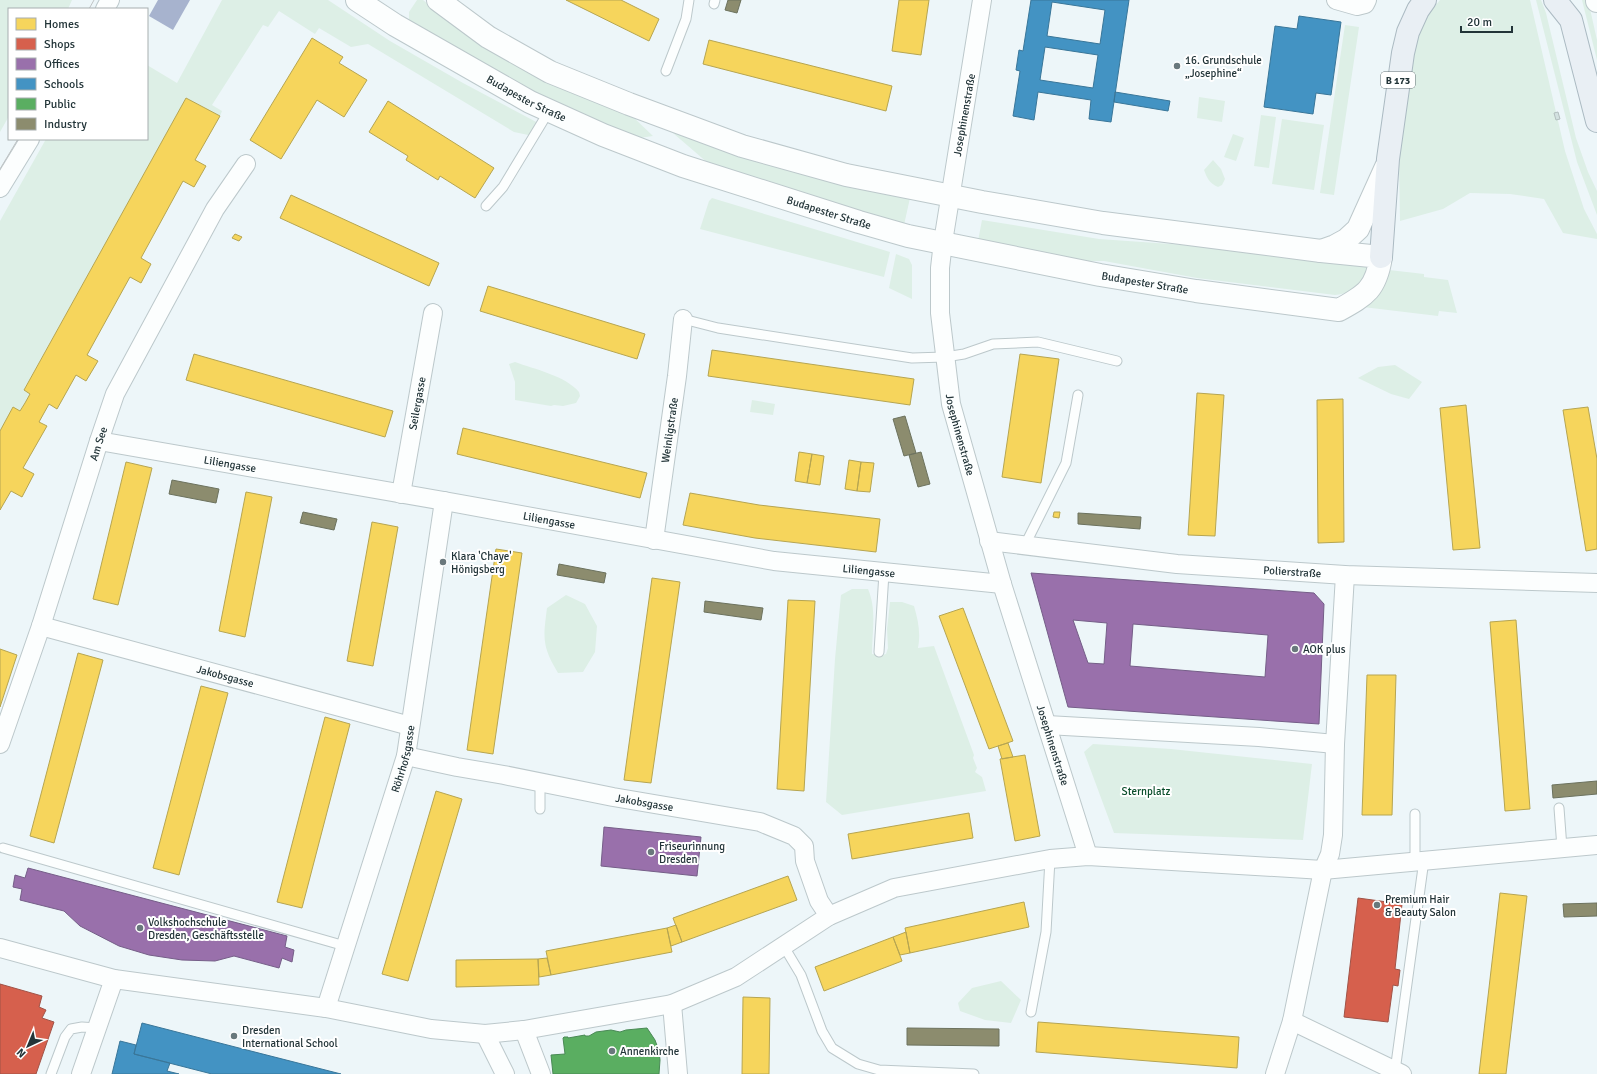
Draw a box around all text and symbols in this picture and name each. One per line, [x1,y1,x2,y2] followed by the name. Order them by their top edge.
[8,8,148,140] legend
[1461,8,1512,34] scale bar
[1467,15,1492,30] text: 20 m
[44,17,79,32] text: Homes
[44,37,75,52] text: Shops
[1185,54,1262,80] place label: 16. Grundschule „Josephine“
[44,57,79,72] text: Offices
[1172,61,1182,71] marker: 16. Grundschule „Josephine“
[1381,72,1415,88] road number: B 173
[484,73,568,124] street label: Budapester Straße
[951,73,978,158] street label: Josephinenstraße
[44,77,84,92] text: Schools
[44,97,76,112] text: Public
[44,117,87,132] text: Industry
[785,193,873,232] street label: Budapester Straße
[1100,269,1189,297] street label: Budapester Straße
[406,376,429,431] street label: Seilergasse
[943,393,977,477] street label: Josephinenstraße
[659,397,681,464] street label: Weinligstraße
[87,425,110,463] street label: Am See
[203,453,257,475] street label: Liliengasse
[522,509,576,532] street label: Liliengasse
[451,550,511,576] place label: Klara 'Chaye' Hönigsberg
[438,557,448,567] marker: Klara 'Chaye' Hönigsberg
[842,562,896,580] street label: Liliengasse
[1263,564,1322,580] street label: Polierstraße
[1303,643,1346,656] place label: AOK plus
[1290,644,1300,654] marker: AOK plus
[195,663,255,690] street label: Jakobsgasse
[1034,703,1071,787] street label: Josephinenstraße
[389,724,418,794] street label: Röhrhofsgasse
[1122,785,1171,798] park label: Sternplatz
[614,792,674,814] street label: Jakobsgasse
[659,840,725,866] place label: Friseurinnung Dresden
[646,847,656,857] marker: Friseurinnung Dresden
[1385,893,1456,919] place label: Premium Hair & Beauty Salon
[1372,900,1382,910] marker: Premium Hair & Beauty Salon
[148,916,264,942] place label: Volkshochschule Dresden, Geschäftsstelle
[135,923,145,933] marker: Volkshochschule Dresden, Geschäftsstelle
[242,1024,338,1050] place label: Dresden International School
[8,1026,48,1066] north arrow
[229,1031,239,1041] marker: Dresden International School
[14,1045,29,1060] text: N
[620,1045,679,1058] place label: Annenkirche
[607,1046,617,1056] marker: Annenkirche

